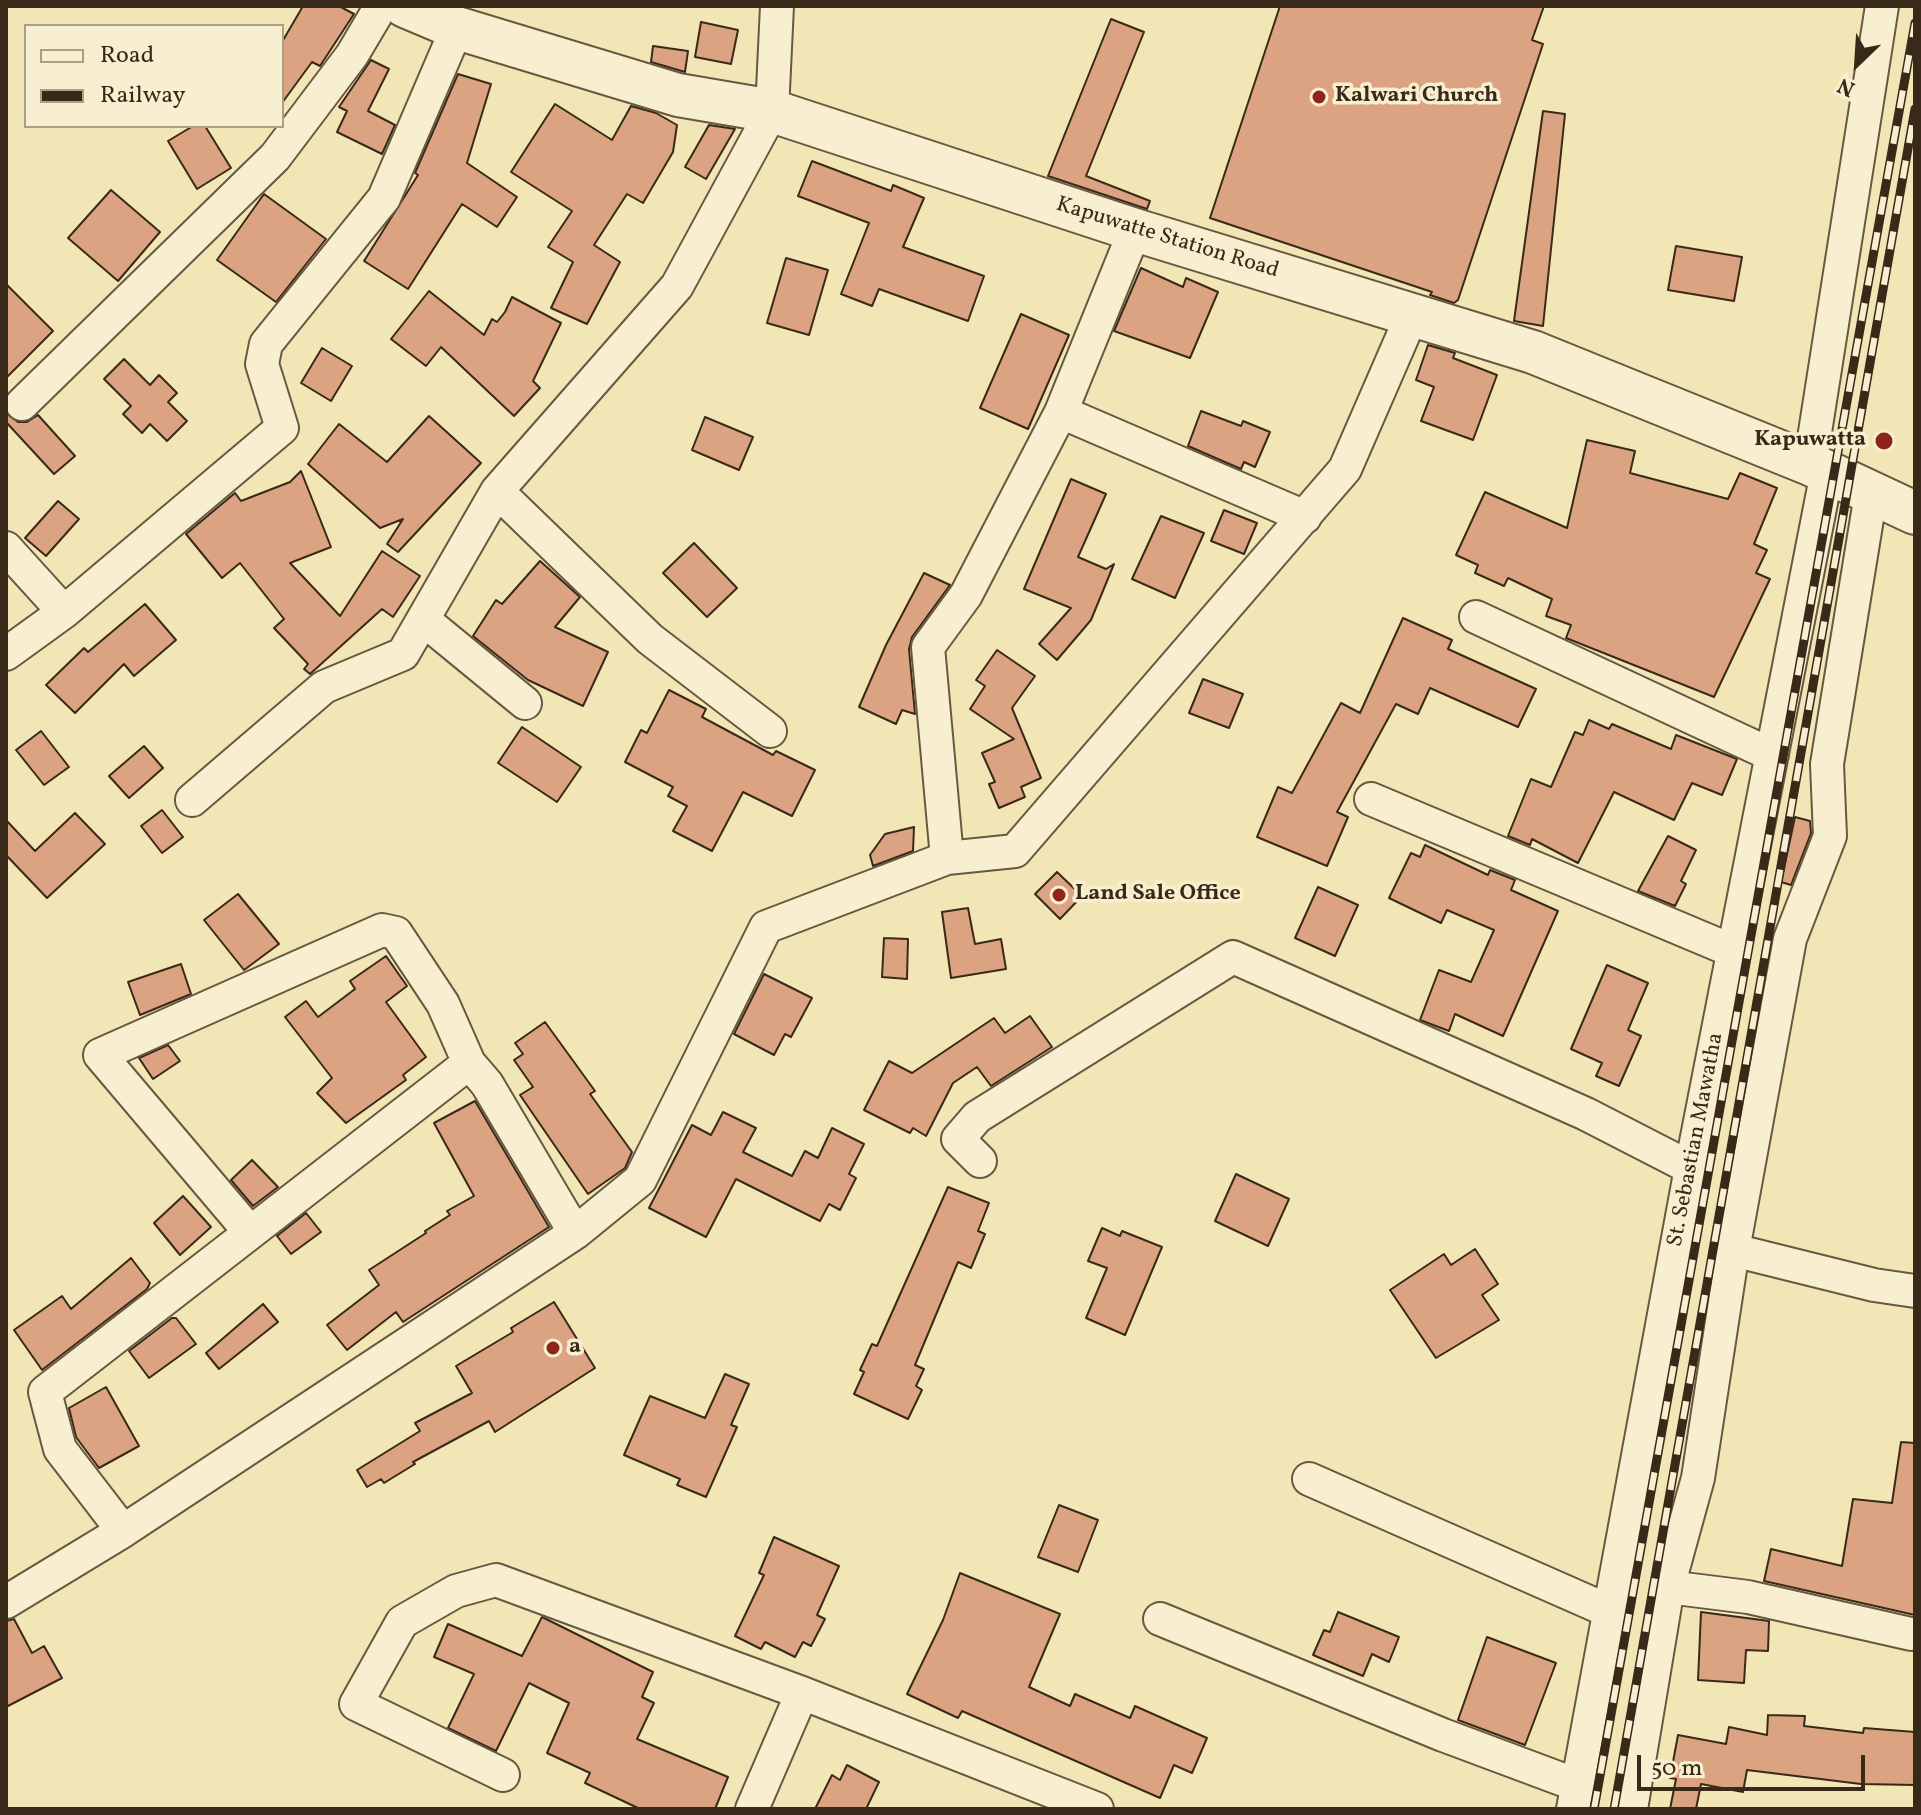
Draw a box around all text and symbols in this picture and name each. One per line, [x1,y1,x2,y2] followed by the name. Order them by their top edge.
[24,24,284,128] legend
[1817,24,1897,104] north arrow
[100,39,154,73] text: Road
[1833,69,1860,104] text: N
[100,79,186,113] text: Railway
[1335,84,1498,110] place label: Kalwari Church
[1310,88,1328,106] marker: Kalwari Church
[1052,193,1282,285] street label: Kapuwatte Station Road
[1754,428,1866,454] place label: Kapuwatta
[1873,430,1895,452] marker: Kapuwatta
[1075,882,1241,908] place label: Land Sale Office
[1050,886,1068,904] marker: Land Sale Office
[1663,1031,1731,1249] street label: St. Sebastian Mawatha
[569,1335,581,1361] place label: a
[544,1339,562,1357] marker: a
[1641,1739,1869,1789] scale bar
[1651,1752,1703,1786] text: 50 m

